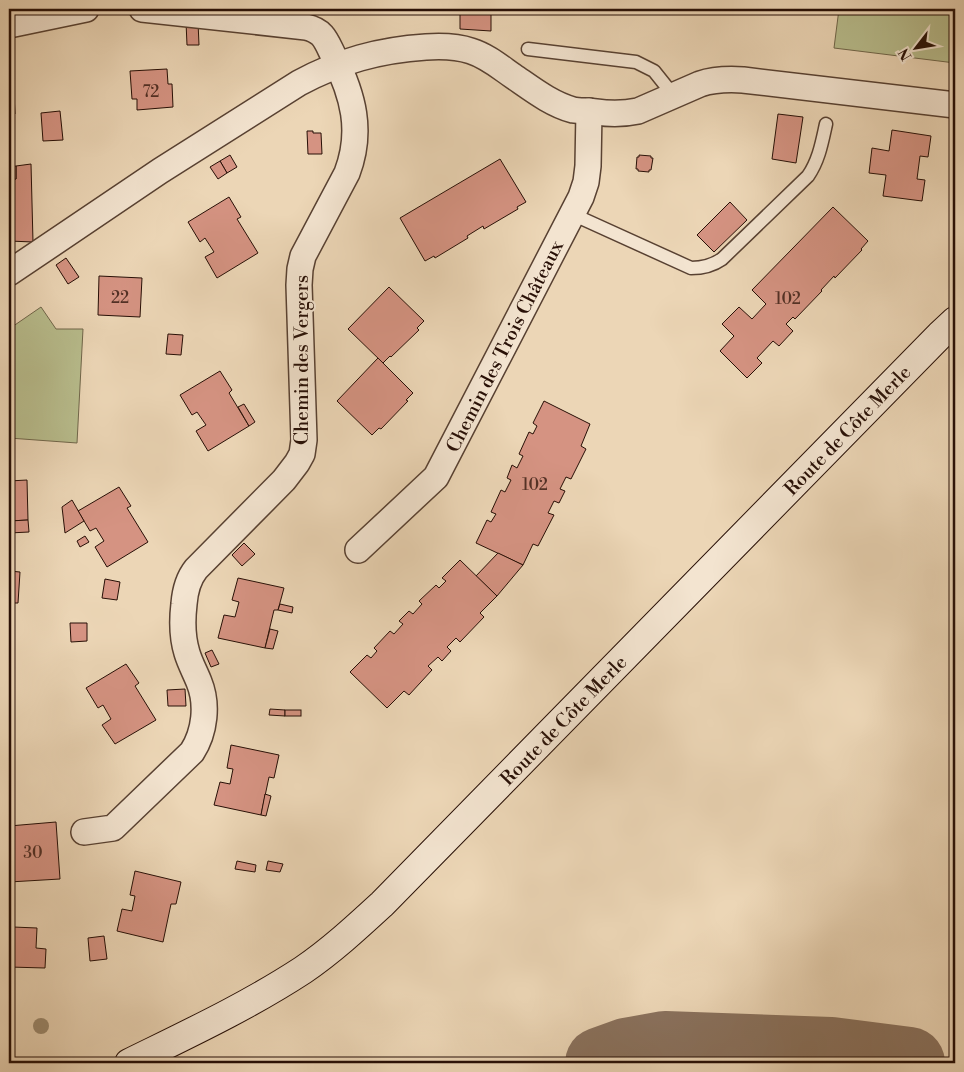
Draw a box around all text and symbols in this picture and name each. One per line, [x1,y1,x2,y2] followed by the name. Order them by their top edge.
[892,22,942,72] north arrow
[895,45,916,64] text: N
[143,82,160,102] house number: 72
[441,236,569,456] street label: Chemin des Trois Châteaux
[290,275,314,445] street label: Chemin des Vergers
[111,288,129,308] house number: 22
[775,289,801,309] house number: 102
[779,360,916,501] street label: Route de Côte Merle
[522,475,548,495] house number: 102
[495,650,632,791] street label: Route de Côte Merle
[23,843,43,863] house number: 30

